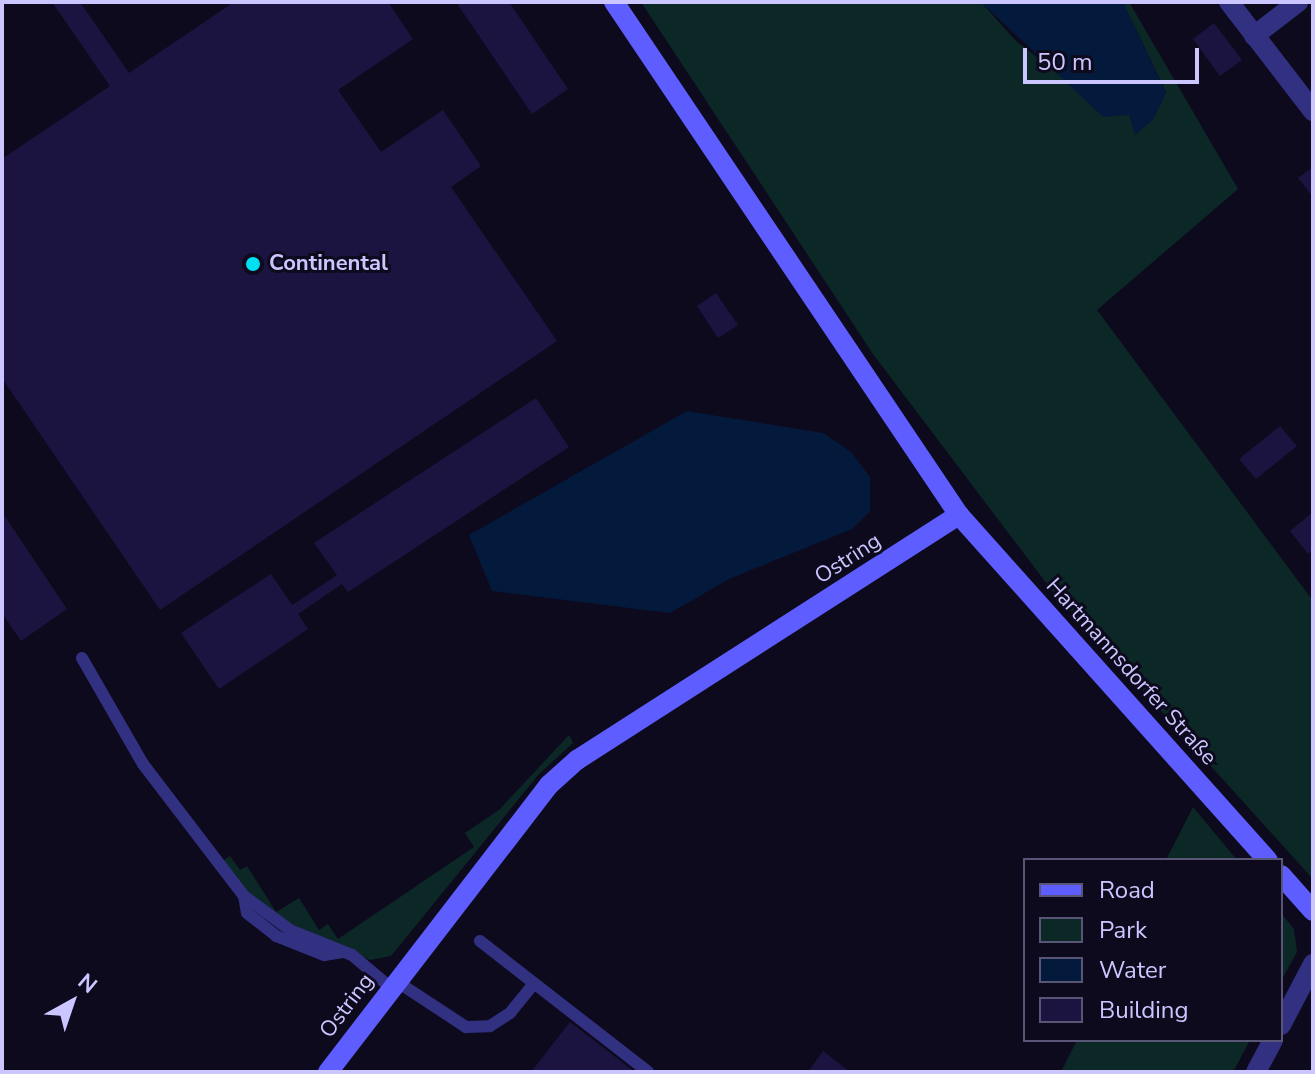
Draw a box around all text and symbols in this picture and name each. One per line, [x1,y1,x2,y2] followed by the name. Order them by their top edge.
[1027,32,1203,82] scale bar
[1037,46,1093,78] text: 50 m
[269,251,388,277] place label: Continental
[244,255,262,273] marker: Continental
[810,528,886,590] street label: Ostring
[1040,573,1222,771] street label: Hartmannsdorfer Straße
[1023,858,1283,1042] legend
[1099,874,1155,906] text: Road
[1099,914,1147,946] text: Park
[1099,954,1166,986] text: Water
[32,962,112,1042] north arrow
[71,967,103,1000] text: N
[314,969,380,1043] street label: Ostring
[1099,994,1189,1026] text: Building

